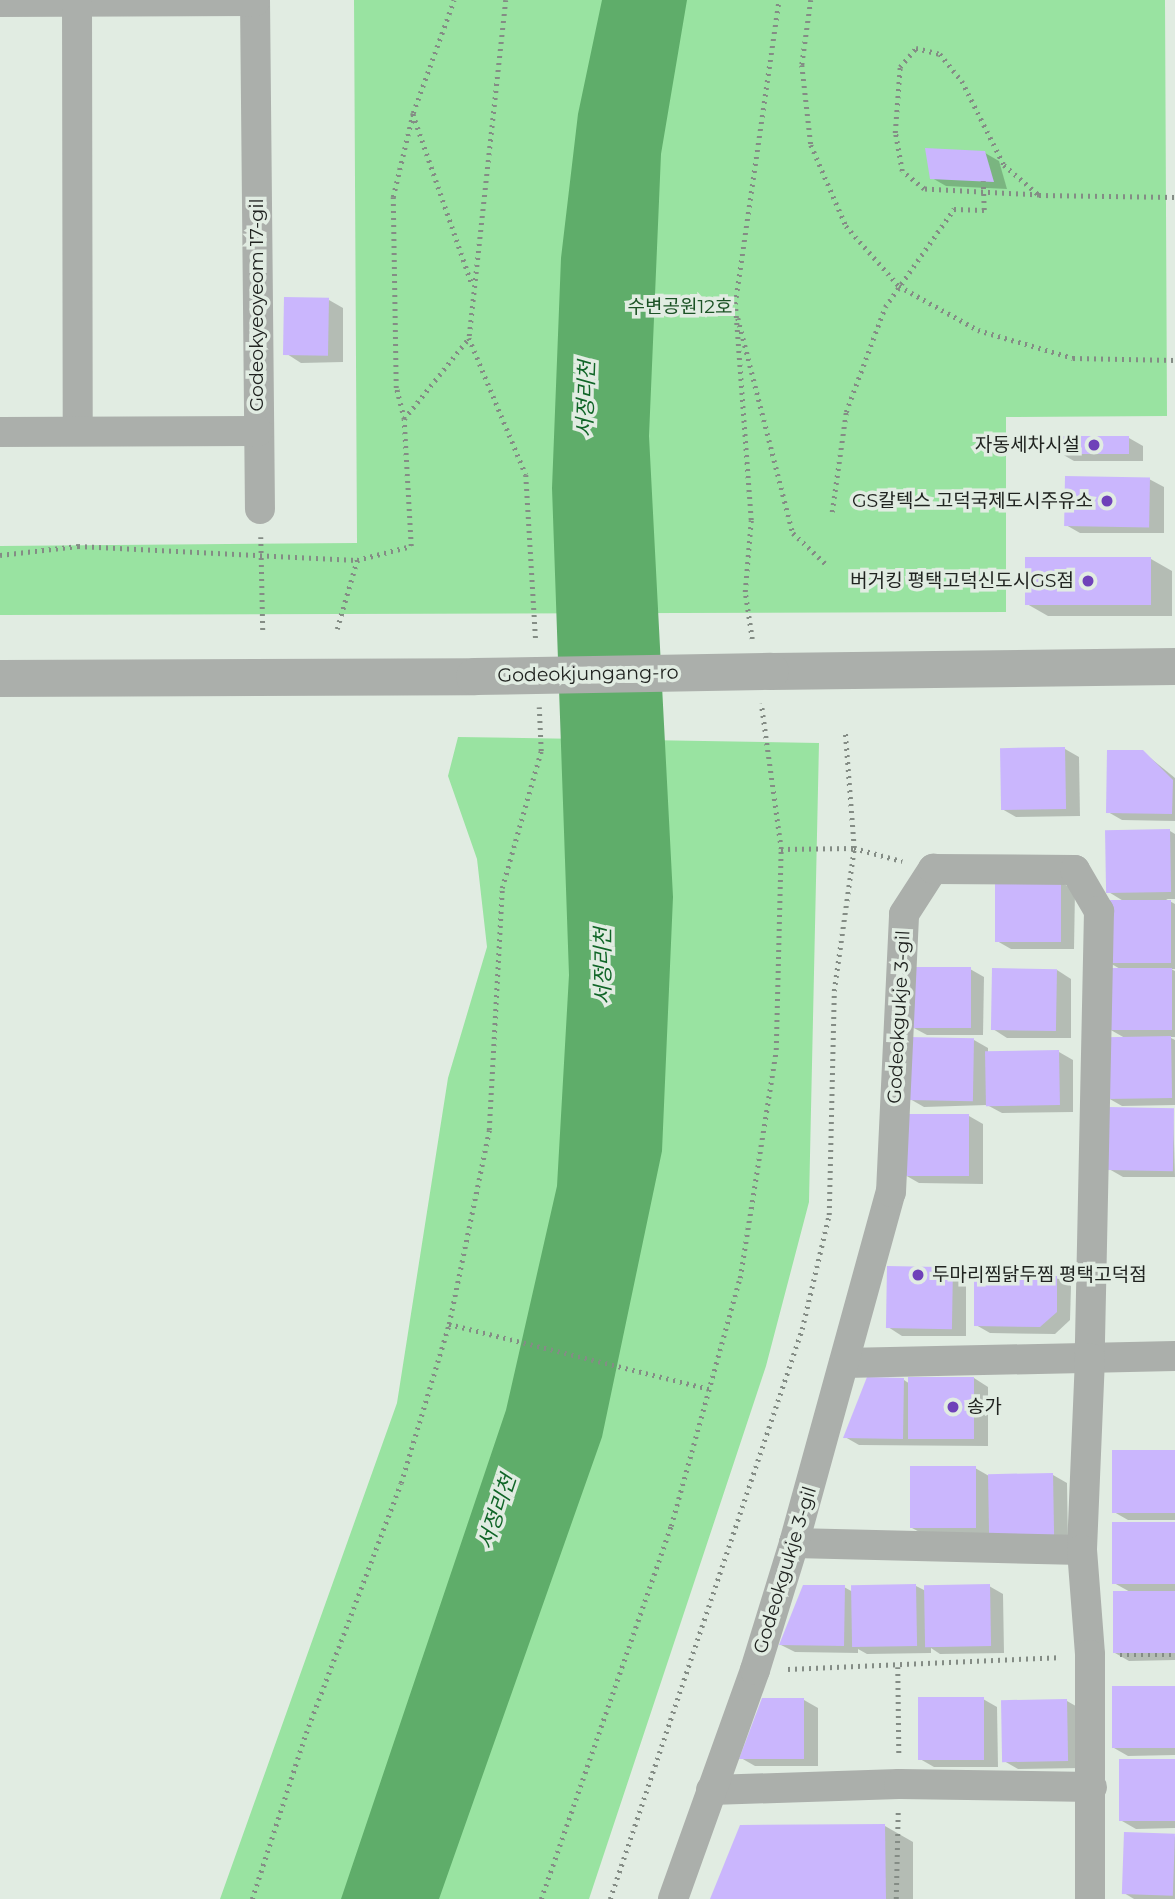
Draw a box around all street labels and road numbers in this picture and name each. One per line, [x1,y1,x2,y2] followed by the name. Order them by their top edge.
[246,198,268,412] street label: Godeokyeoyeom 17-gil
[497,661,679,687] street label: Godeokjungang-ro
[883,930,915,1104] street label: Godeokgukje 3-gil
[749,1484,821,1656] street label: Godeokgukje 3-gil

